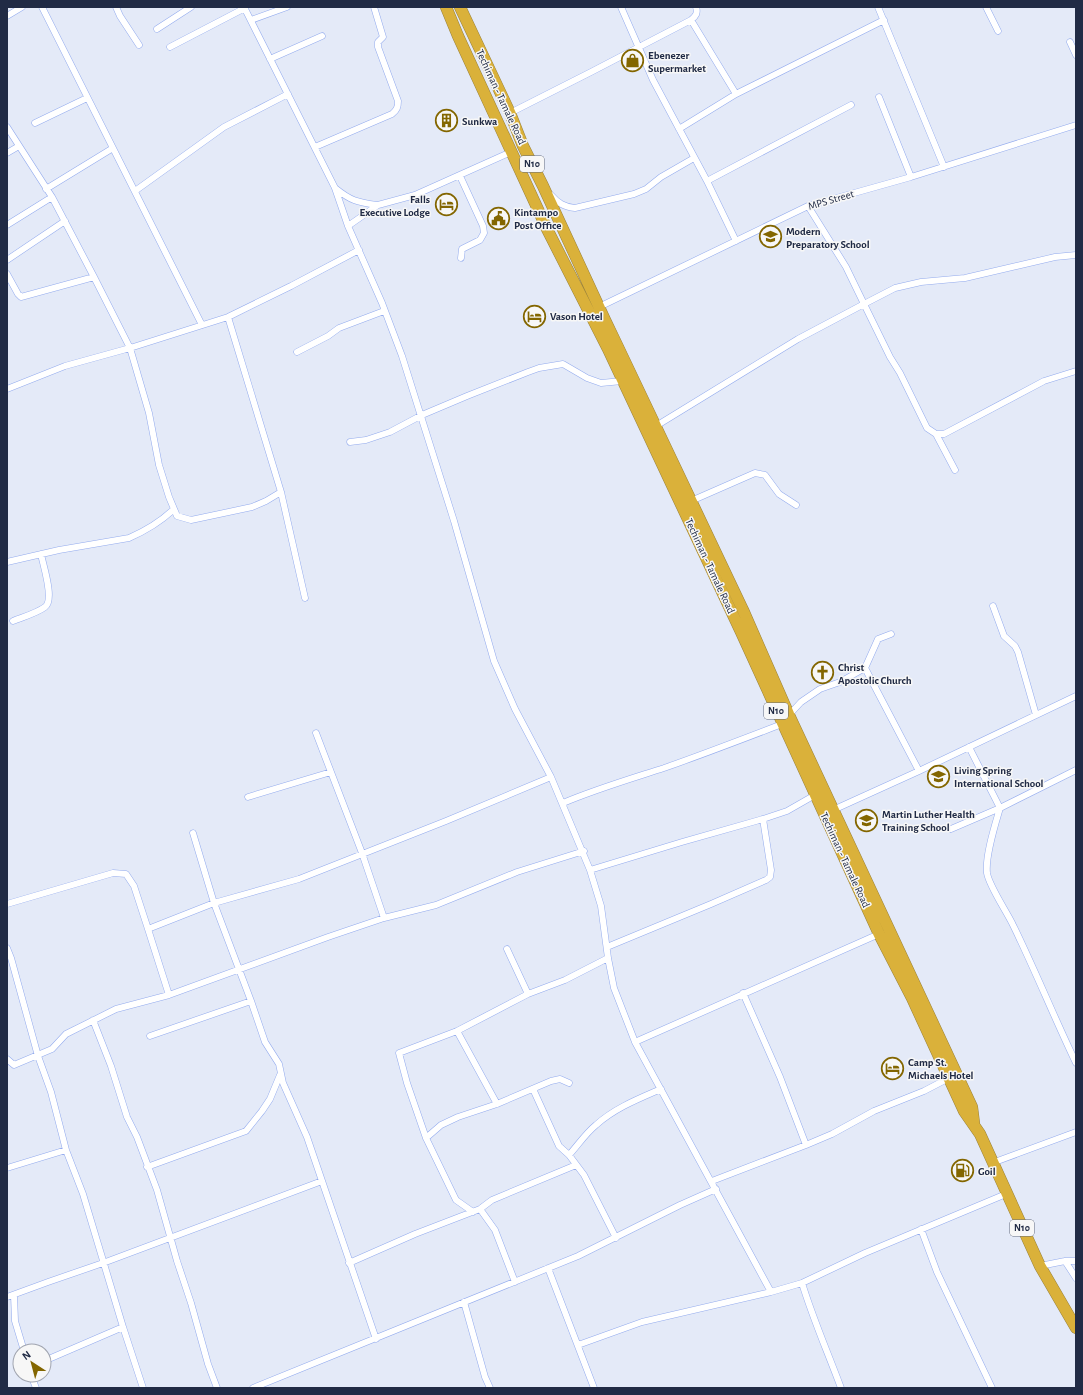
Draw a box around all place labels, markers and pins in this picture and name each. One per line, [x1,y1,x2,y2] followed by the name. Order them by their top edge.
[620,48,646,74] shop icon: Ebenezer Supermarket
[648,50,706,74] place label: Ebenezer Supermarket
[433,108,459,134] building icon: Sunkwa
[462,116,498,127] place label: Sunkwa
[433,192,459,218] hotel icon: Falls Executive Lodge
[360,194,430,218] place label: Falls Executive Lodge
[485,205,511,231] public building icon: Kintampo Post Office
[514,207,561,231] place label: Kintampo Post Office
[757,224,783,250] school or university icon: Modern Preparatory School
[786,226,870,250] place label: Modern Preparatory School
[521,303,547,329] hotel icon: Vason Hotel
[550,311,603,322] place label: Vason Hotel
[809,660,835,686] church icon: Christ Apostolic Church
[838,662,912,686] place label: Christ Apostolic Church
[926,763,952,789] school or university icon: Living Spring International School
[954,765,1044,789] place label: Living Spring International School
[854,807,880,833] school or university icon: Martin Luther Health Training School
[882,809,975,833] place label: Martin Luther Health Training School
[879,1055,905,1081] hotel icon: Camp St. Michaels Hotel
[908,1057,974,1081] place label: Camp St. Michaels Hotel
[950,1158,976,1184] fuel station icon: Goil
[978,1166,996,1177] place label: Goil

